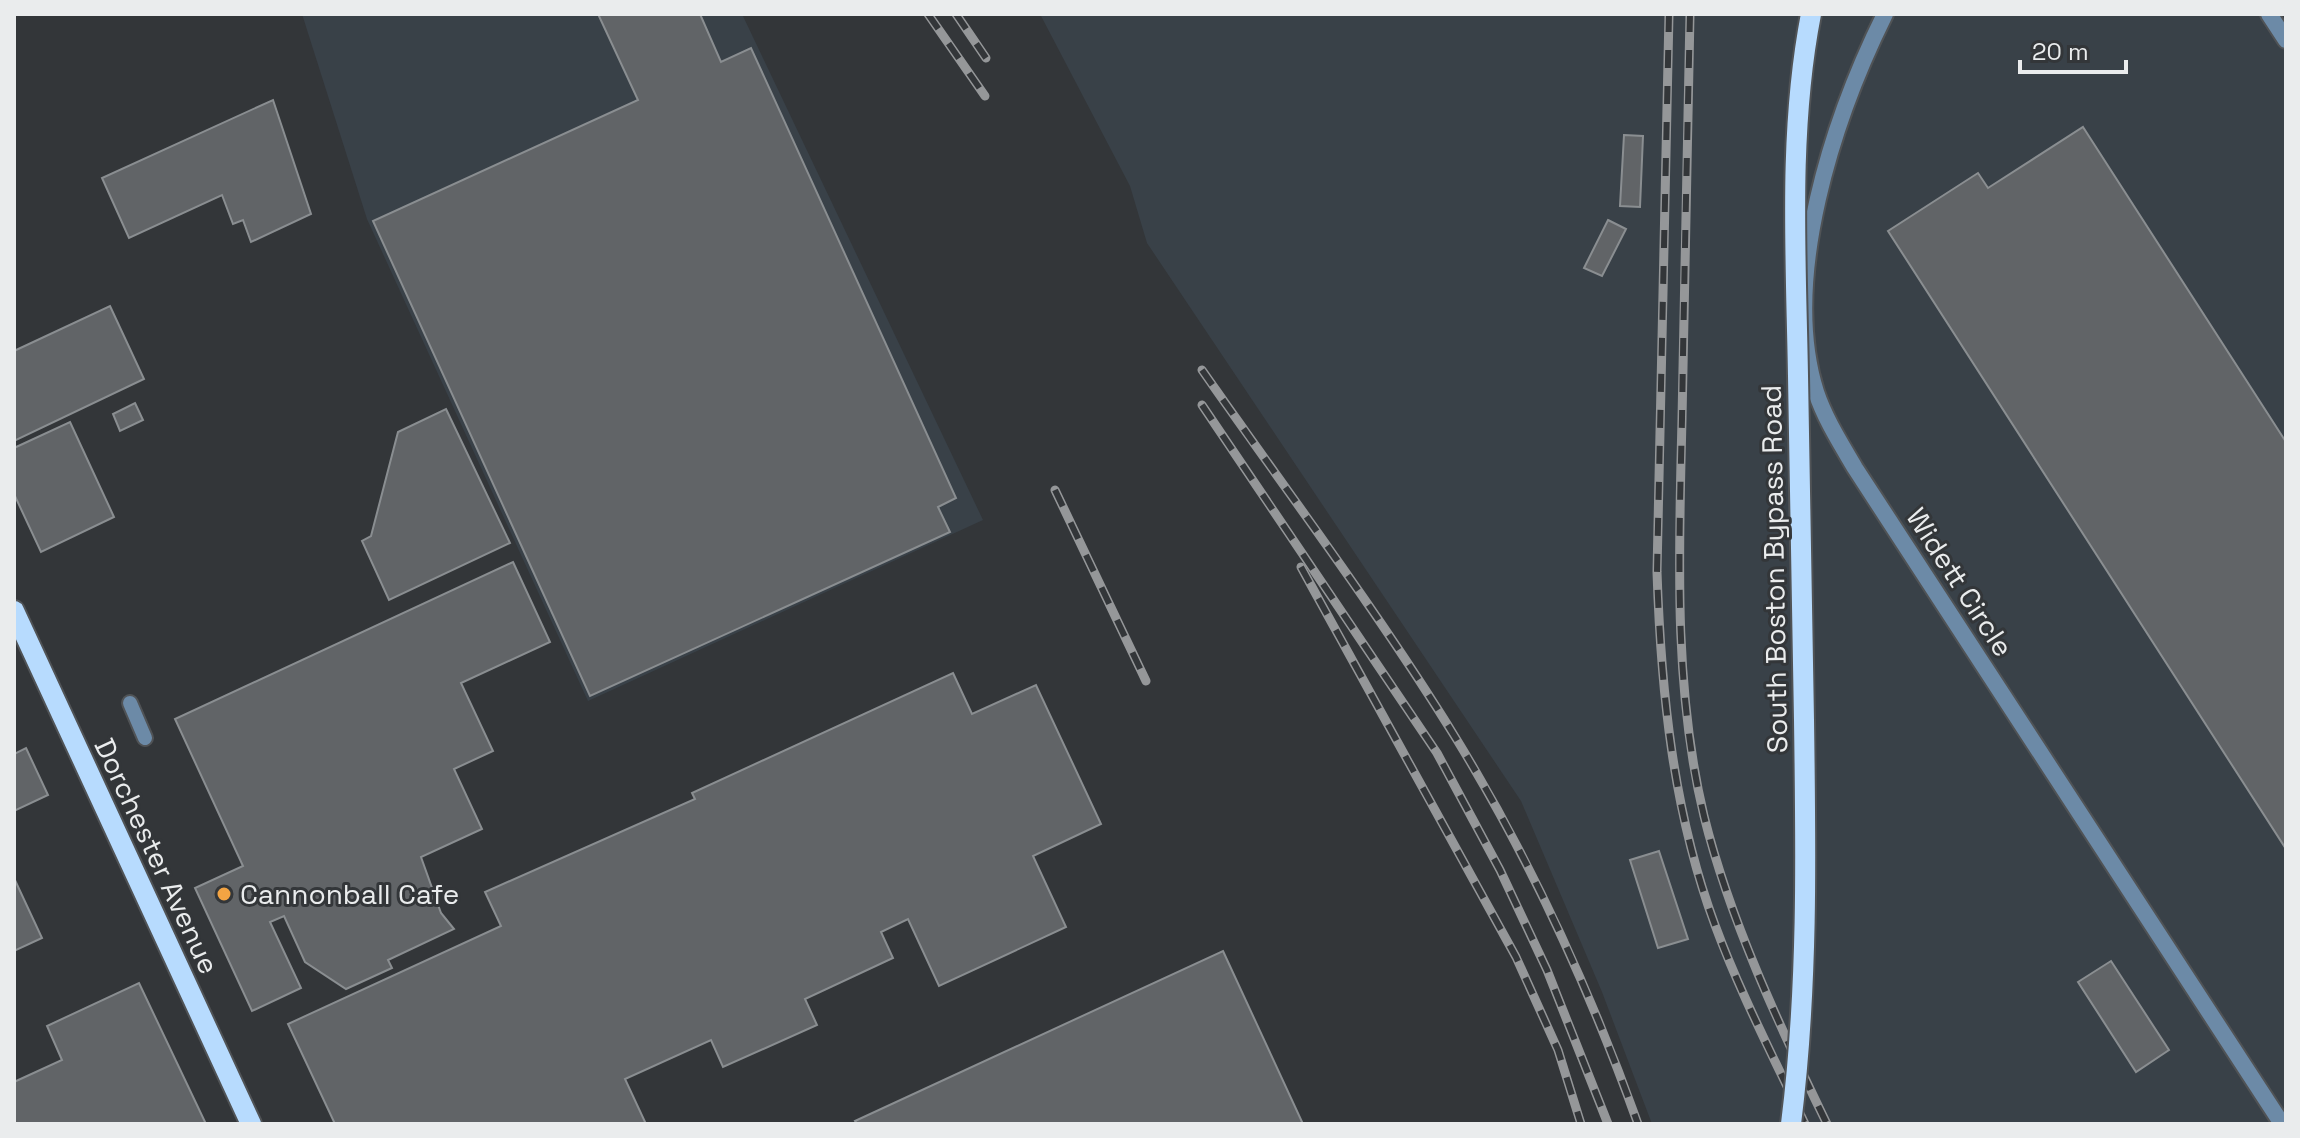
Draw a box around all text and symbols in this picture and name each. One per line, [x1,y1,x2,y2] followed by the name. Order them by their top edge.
[2020,24,2126,74] scale bar
[2032,36,2089,67] text: 20 m
[1753,385,1795,753] street label: South Boston Bypass Road
[1899,501,2021,663] street label: Widett Circle
[87,732,227,980] street label: Dorchester Avenue
[240,876,459,912] place label: Cannonball Cafe
[215,885,233,903] marker: Cannonball Cafe

